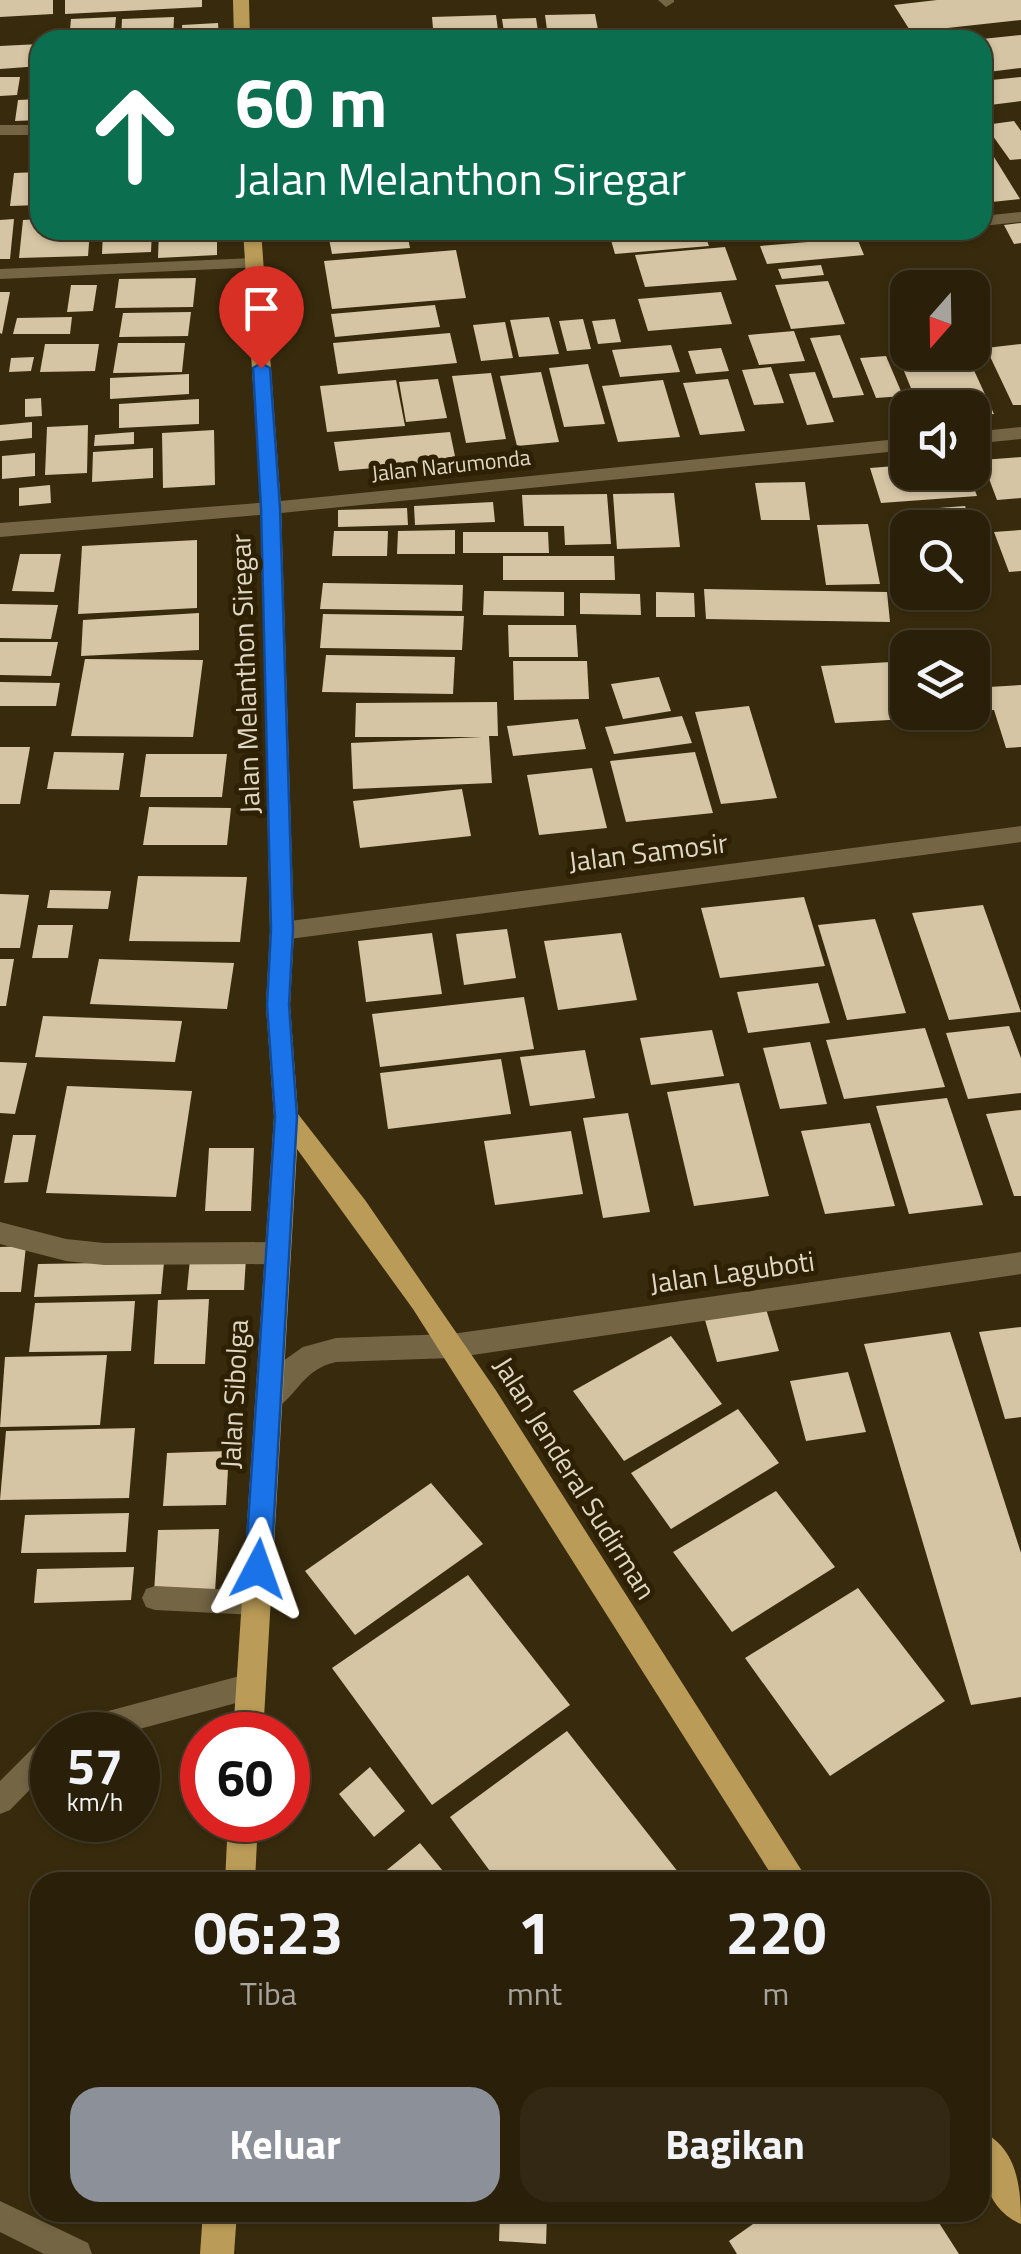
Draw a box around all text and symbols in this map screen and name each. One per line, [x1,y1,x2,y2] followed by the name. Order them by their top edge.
[235,48,388,154] text: 60 m
[70,70,200,200] icon: ahead
[235,144,686,212] text: Jalan Melanthon Siregar
[219,266,304,369] pin
[890,270,990,370] north arrow
[890,270,990,730] map controls
[234,281,289,336] icon: arrive
[890,390,990,490] button: sound
[370,440,532,490] street label: Jalan Narumonda
[890,510,990,610] button: search
[218,533,271,815] street label: Jalan Melanthon Siregar
[890,630,990,730] button: layers
[566,820,730,883] street label: Jalan Samosir
[647,1239,817,1304] street label: Jalan Laguboti
[208,1318,259,1470] street label: Jalan Sibolga
[483,1348,668,1608] street label: Jalan Jenderal Sudirman
[206,1517,310,1621] position arrow
[180,1712,310,1842] speed limit sign: 60
[67,1727,123,1803] text: 57
[67,1783,123,1821] text: km/h
[194,1886,343,1977] text: 06:23
[518,1886,551,1977] text: 1
[726,1886,826,1977] text: 220
[240,1969,297,2017] text: Tiba
[507,1969,562,2017] text: mnt
[763,1969,789,2017] text: m
[70,2087,500,2202] button: Keluar
[520,2087,950,2202] button: Bagikan

